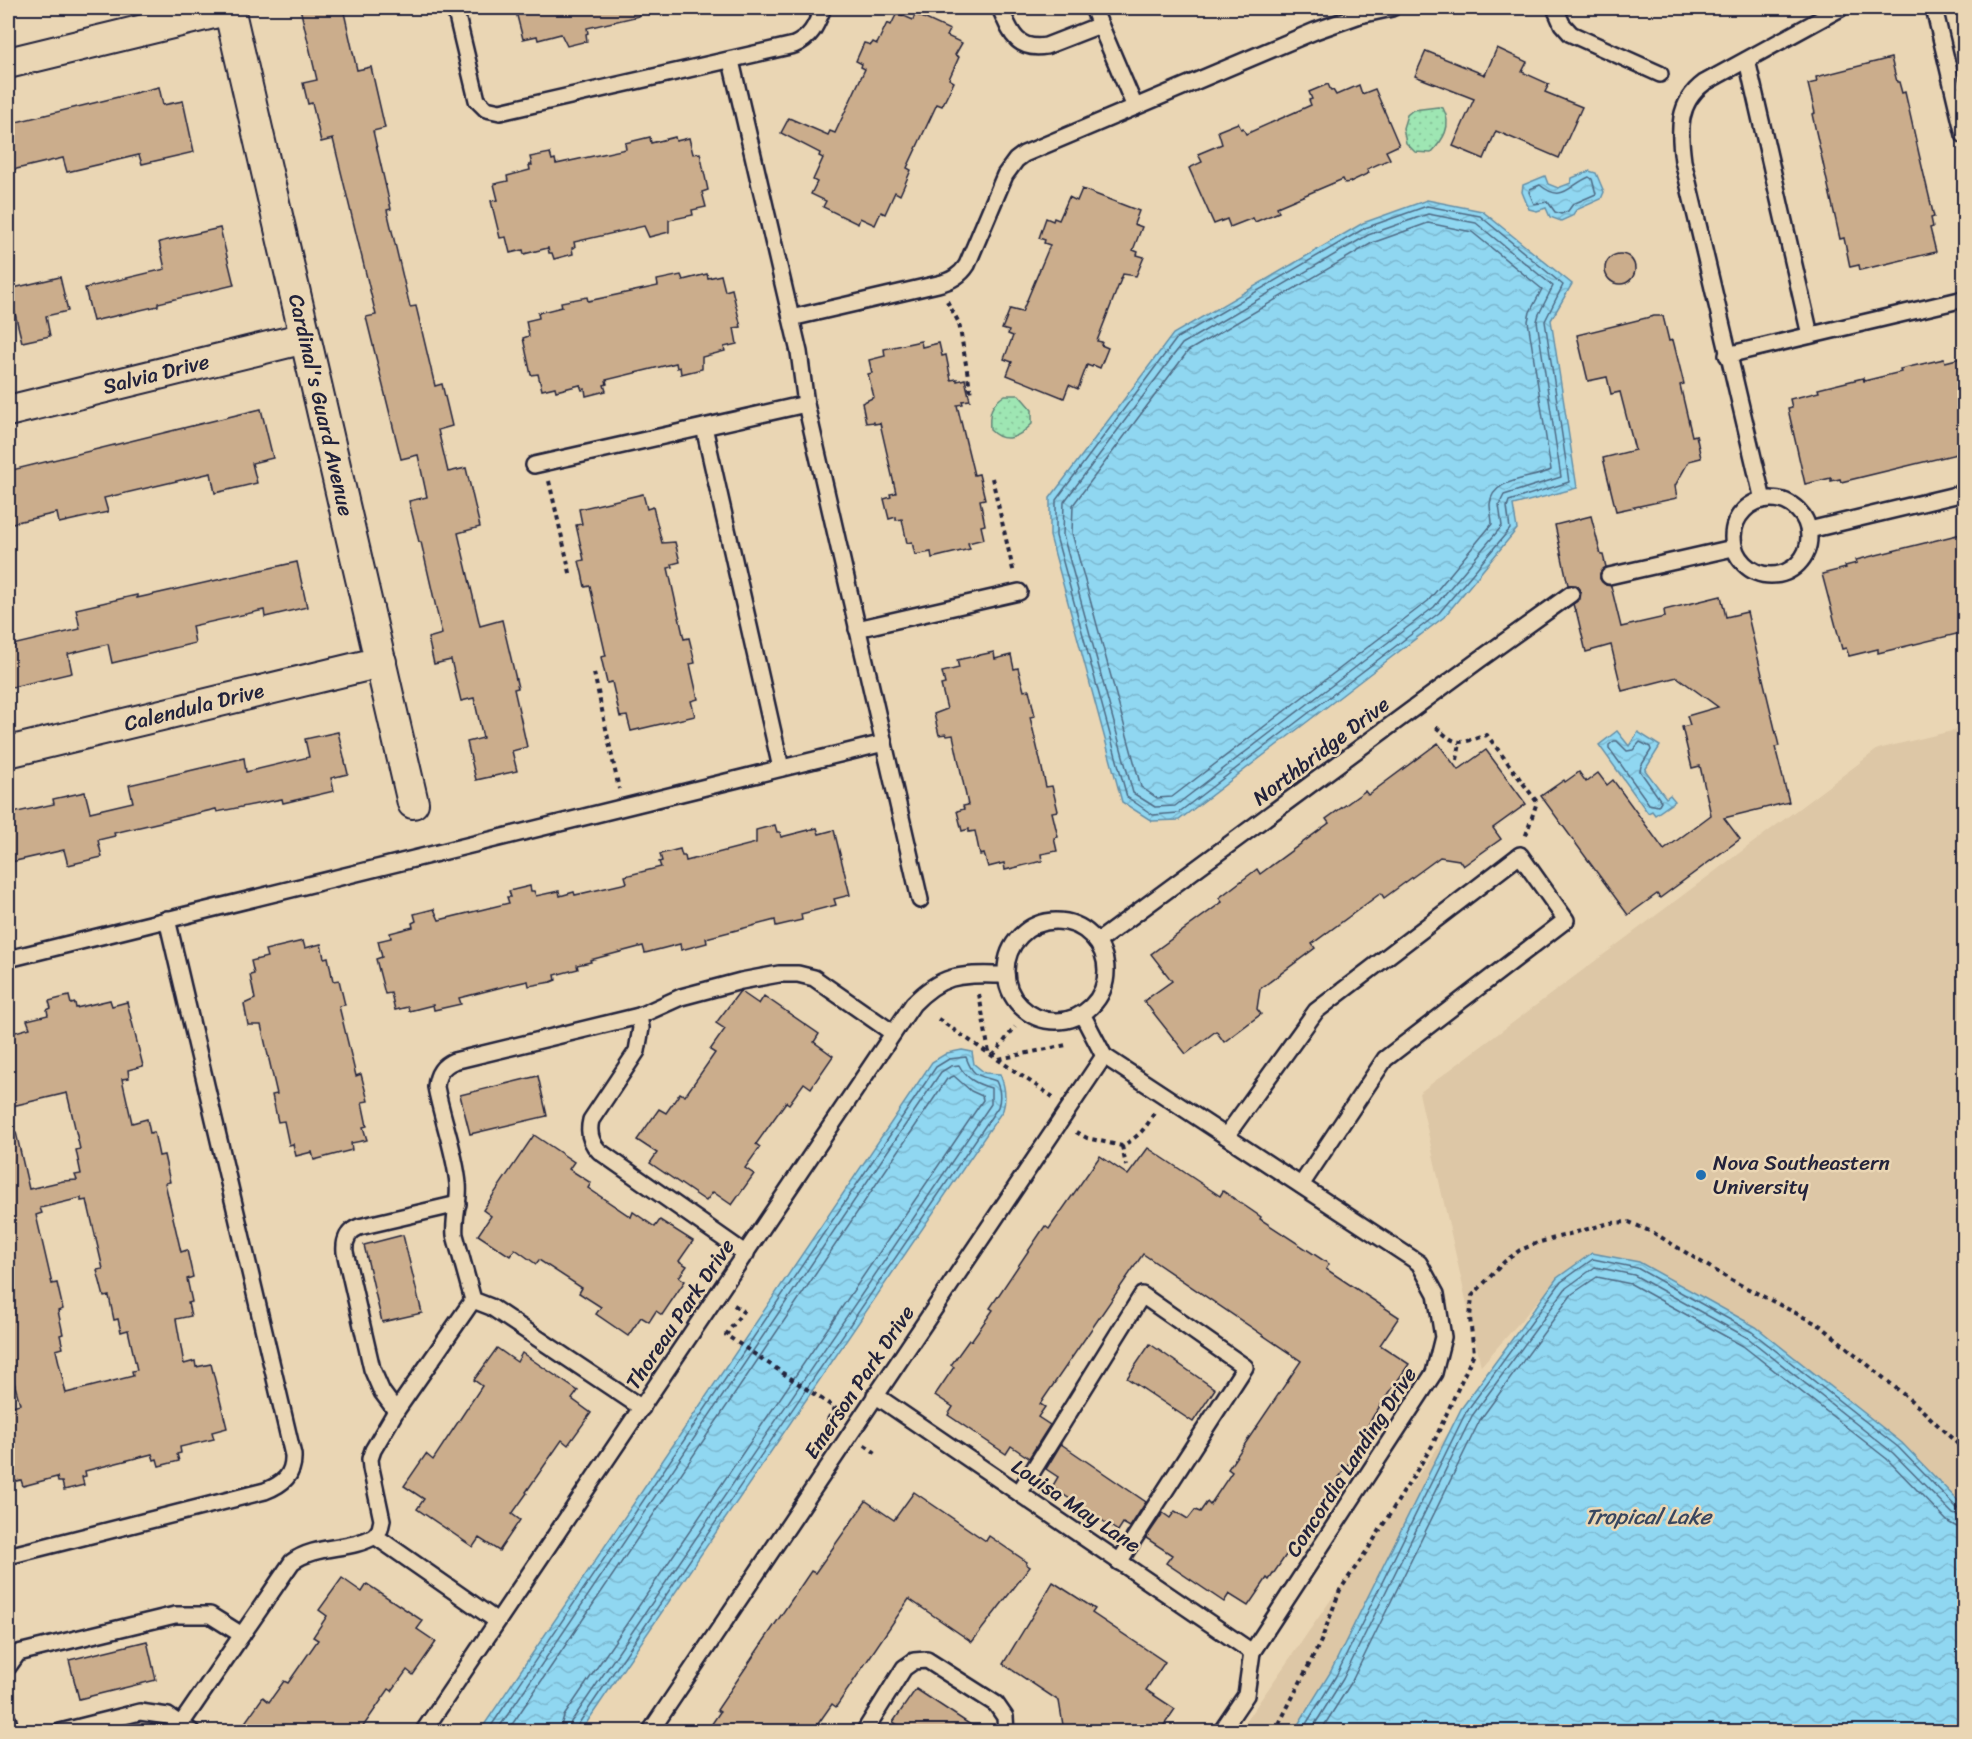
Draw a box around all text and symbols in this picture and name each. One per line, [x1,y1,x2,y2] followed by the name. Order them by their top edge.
[277,290,365,520] street label: Cardinal's Guard Avenue
[99,342,214,406] street label: Salvia Drive
[120,671,268,743] street label: Calendula Drive
[1244,686,1398,816] street label: Northbridge Drive
[1713,1144,1890,1206] place label: Nova Southeastern University
[1694,1168,1708,1182] marker: Nova Southeastern University
[615,1230,745,1398] street label: Thoreau Park Drive
[793,1297,925,1467] street label: Emerson Park Drive
[1275,1359,1427,1565] street label: Concordia Landing Drive
[1003,1448,1149,1564] street label: Louisa May Lane
[1585,1497,1714,1536] water label: Tropical Lake

